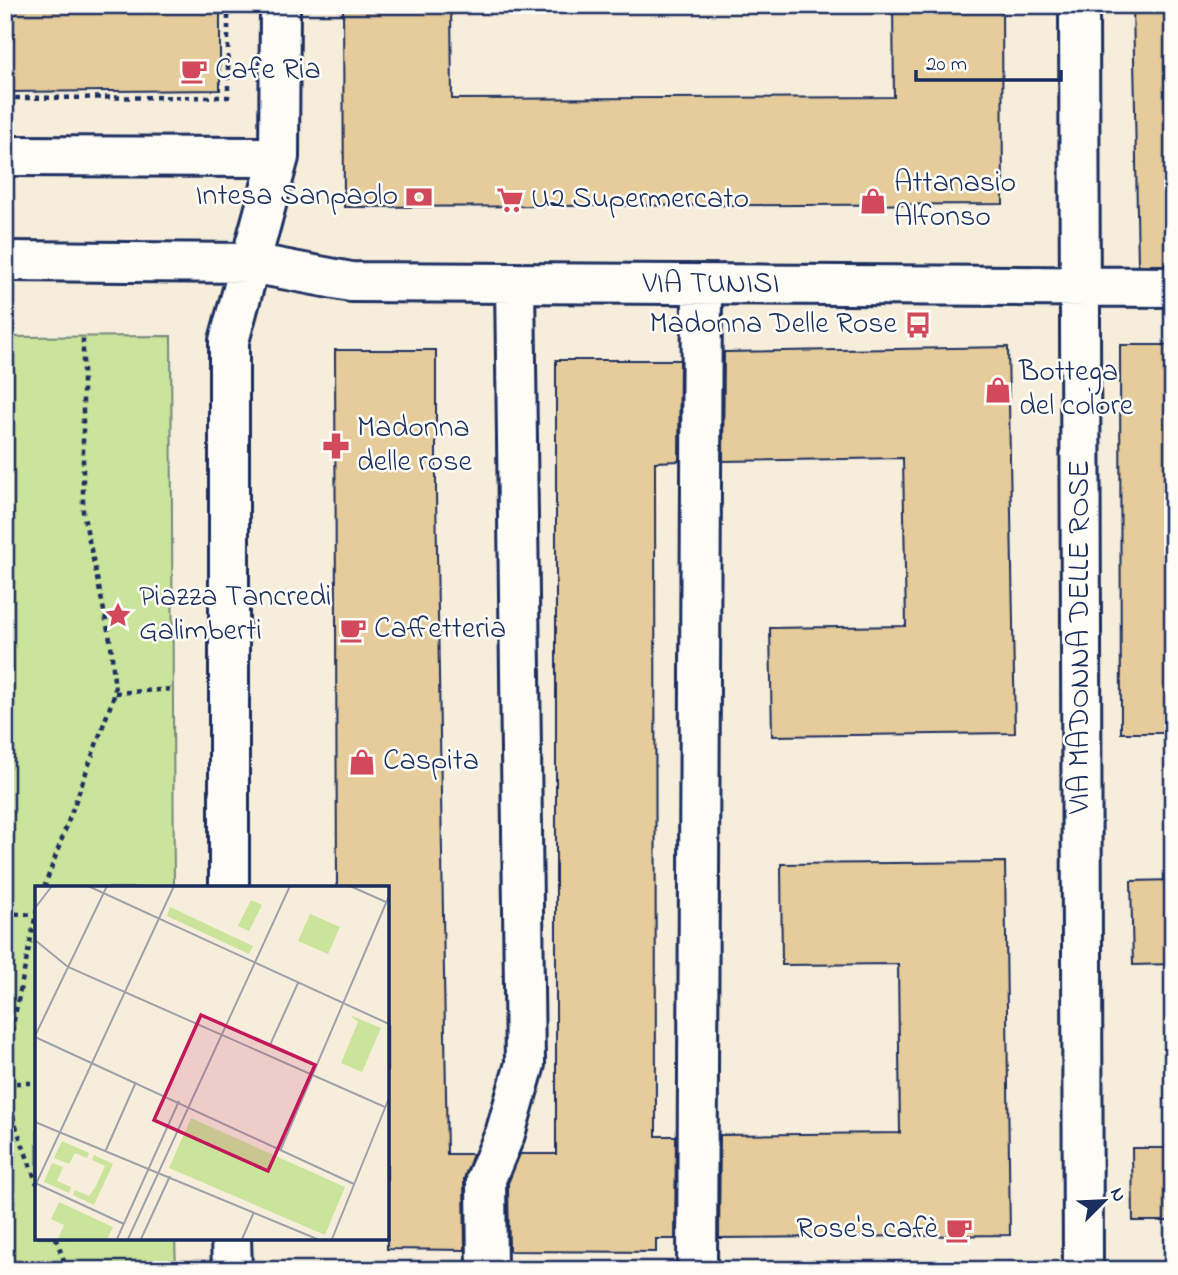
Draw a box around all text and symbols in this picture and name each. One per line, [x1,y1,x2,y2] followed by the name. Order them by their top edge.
[916,38,1061,82] scale bar
[215,49,321,93] place label: Cafe Ria
[926,50,967,80] text: 20 m
[179,56,209,86] cafe icon: Cafe Ria
[894,162,1016,240] place label: Attanasio Alfonso
[196,175,398,219] place label: Intesa Sanpaolo
[531,178,749,222] place label: U2 Supermercato
[404,182,434,212] bank icon: Intesa Sanpaolo
[495,185,525,215] supermarket icon: U2 Supermercato
[858,186,888,216] shop icon: Attanasio Alfonso
[642,263,779,307] street label: VIA TUNISI
[649,303,898,347] place label: Madonna Delle Rose
[903,310,933,340] bus stop icon: Madonna Delle Rose
[1018,351,1134,429] place label: Bottega del colore
[983,375,1013,405] shop icon: Bottega del colore
[357,407,472,485] place label: Madonna delle rose
[321,431,351,461] pharmacy icon: Madonna delle rose
[1059,460,1103,815] street label: VIA MADONNA DELLE ROSE
[139,576,332,654] place label: Piazza Tancredi Galimberti
[103,600,133,630] place icon: Piazza Tancredi Galimberti
[374,608,506,652] place label: Caffetteria
[338,615,368,645] cafe icon: Caffetteria
[383,740,479,784] place label: Caspita
[347,747,377,777] shop icon: Caspita
[35,886,388,1240] inset map
[1070,1166,1140,1236] north arrow
[1102,1184,1132,1207] text: N
[796,1208,939,1252] place label: Rose's cafè
[944,1215,974,1245] cafe icon: Rose's cafè

